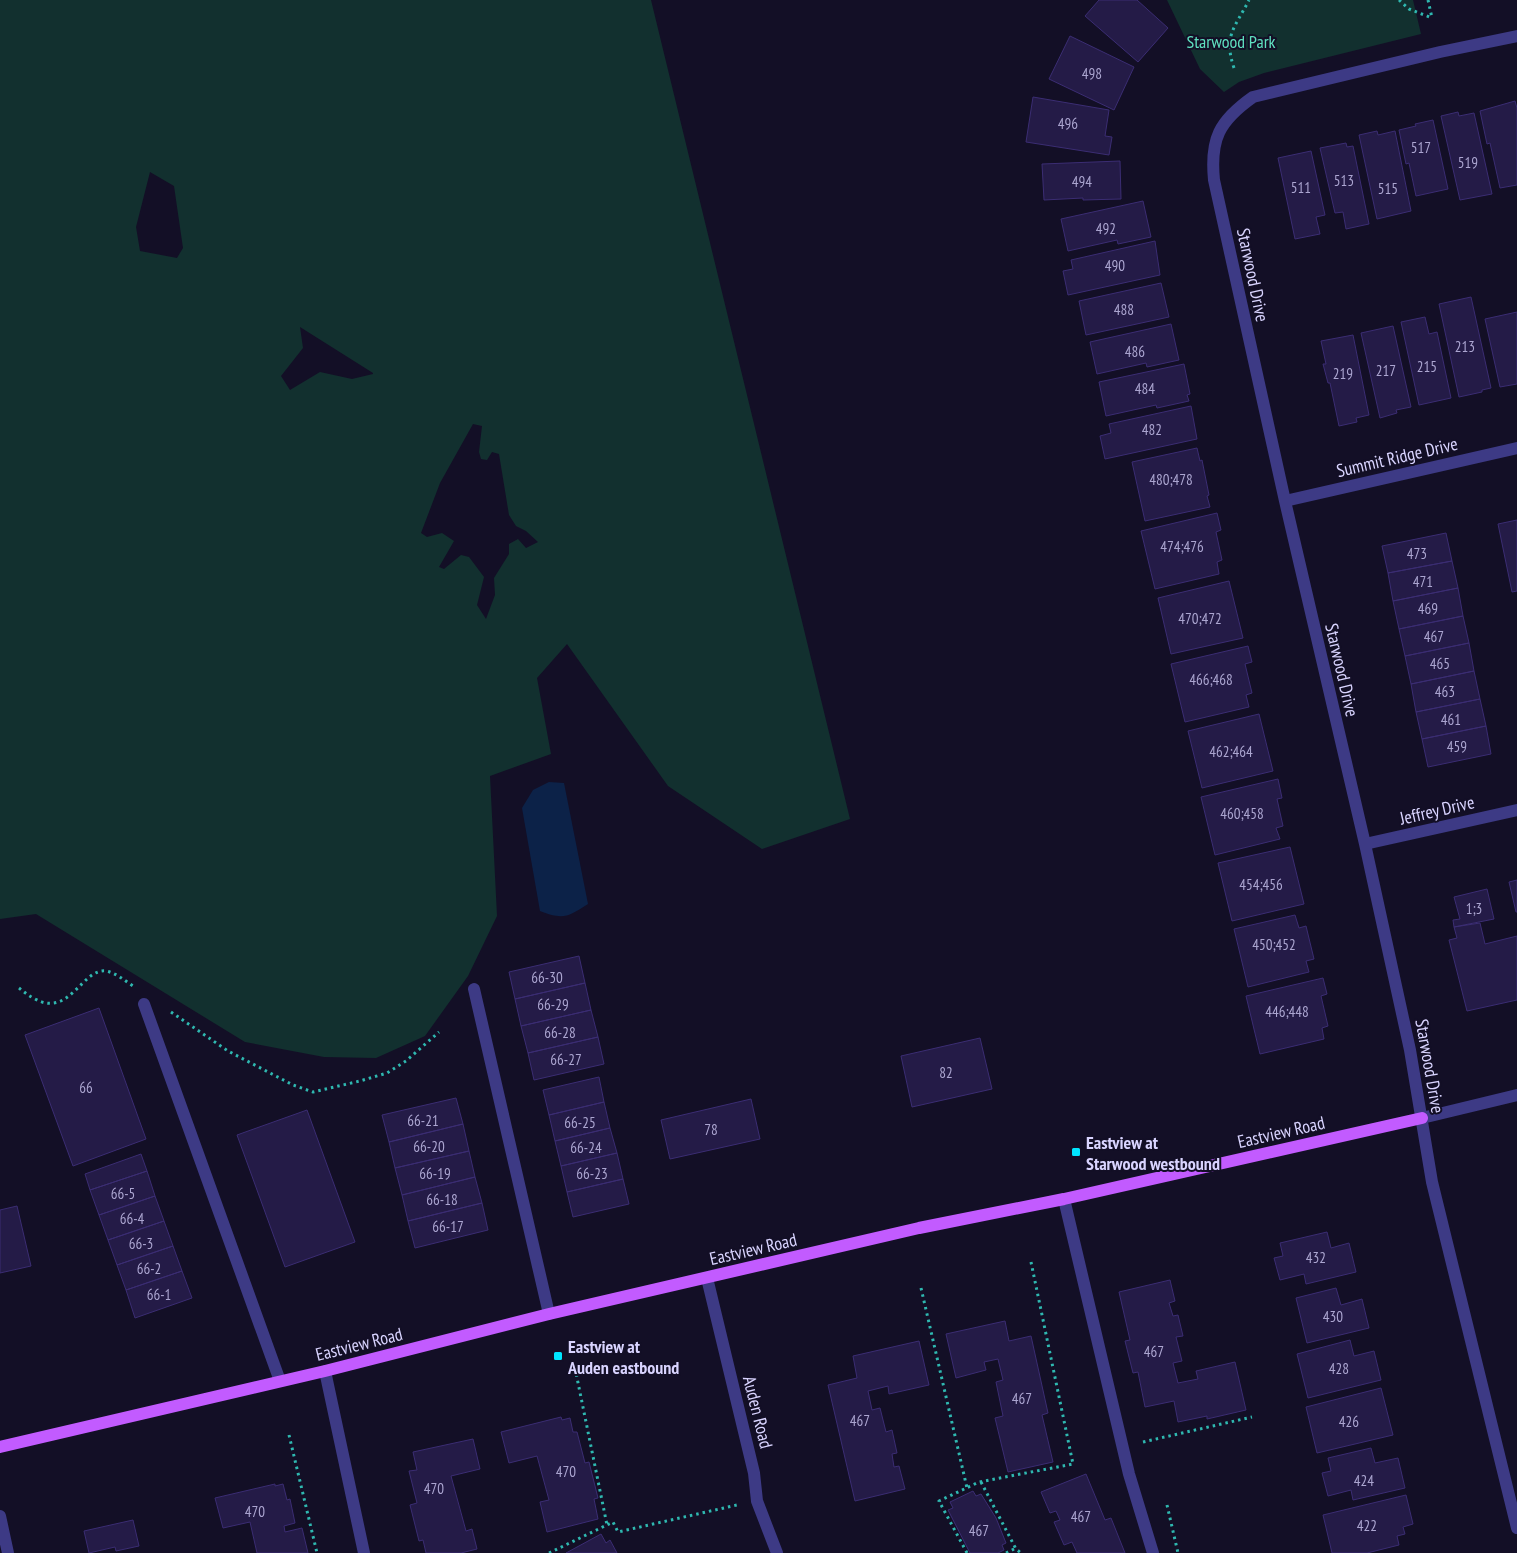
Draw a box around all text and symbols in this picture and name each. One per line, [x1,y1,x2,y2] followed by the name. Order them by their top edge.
[1186,30,1276,53] park label: Starwood Park
[1082,64,1102,83] house number: 498
[1058,114,1078,133] house number: 496
[1411,138,1431,157] house number: 517
[1458,153,1478,172] house number: 519
[1334,171,1354,190] house number: 513
[1072,172,1092,191] house number: 494
[1291,178,1311,197] house number: 511
[1378,179,1398,198] house number: 515
[1096,219,1116,238] house number: 492
[1232,226,1274,324] street label: Starwood Drive
[1105,256,1125,275] house number: 490
[1114,300,1134,319] house number: 488
[1455,337,1475,356] house number: 213
[1125,342,1145,361] house number: 486
[1417,357,1437,376] house number: 215
[1376,361,1396,380] house number: 217
[1333,364,1353,383] house number: 219
[1135,379,1155,398] house number: 484
[1142,420,1162,439] house number: 482
[1334,432,1460,482] street label: Summit Ridge Drive
[1149,470,1193,489] house number: 480;478
[1160,537,1204,556] house number: 474;476
[1407,544,1427,563] house number: 473
[1413,572,1433,591] house number: 471
[1418,599,1438,618] house number: 469
[1178,609,1222,628] house number: 470;472
[1320,621,1364,719] street label: Starwood Drive
[1424,627,1444,646] house number: 467
[1430,654,1450,673] house number: 465
[1189,670,1233,689] house number: 466;468
[1435,682,1455,701] house number: 463
[1441,710,1461,729] house number: 461
[1447,737,1467,756] house number: 459
[1209,742,1253,761] house number: 462;464
[1396,790,1477,830] street label: Jeffrey Drive
[1220,804,1264,823] house number: 460;458
[1239,875,1283,894] house number: 454;456
[1466,899,1482,918] house number: 1;3
[1252,935,1296,954] house number: 450;452
[531,968,563,987] house number: 66-30
[537,995,569,1014] house number: 66-29
[1265,1002,1309,1021] house number: 446;448
[1410,1017,1450,1115] street label: Starwood Drive
[544,1023,576,1042] house number: 66-28
[550,1050,582,1069] house number: 66-27
[939,1063,953,1082] house number: 82
[79,1078,93,1097] house number: 66
[407,1111,439,1130] house number: 66-21
[1235,1111,1327,1153] street label: Eastview Road
[564,1113,596,1132] house number: 66-25
[704,1120,718,1139] house number: 78
[1086,1131,1220,1175] place label: Eastview at Starwood westbound
[413,1137,445,1156] house number: 66-20
[570,1138,602,1157] house number: 66-24
[1070,1146,1082,1158] marker: Eastview at Starwood westbound
[419,1164,451,1183] house number: 66-19
[576,1164,608,1183] house number: 66-23
[111,1184,135,1203] house number: 66-5
[426,1190,458,1209] house number: 66-18
[120,1209,145,1228] house number: 66-4
[432,1217,464,1236] house number: 66-17
[707,1228,799,1270] street label: Eastview Road
[129,1234,153,1253] house number: 66-3
[1306,1248,1326,1267] house number: 432
[137,1259,161,1278] house number: 66-2
[147,1285,171,1304] house number: 66-1
[1323,1307,1343,1326] house number: 430
[313,1322,405,1366] street label: Eastview Road
[567,1335,679,1379] place label: Eastview at Auden eastbound
[1144,1342,1164,1361] house number: 467
[552,1350,564,1362] marker: Eastview at Auden eastbound
[1329,1359,1349,1378] house number: 428
[738,1373,778,1451] street label: Auden Road
[1012,1389,1032,1408] house number: 467
[850,1411,870,1430] house number: 467
[1339,1412,1359,1431] house number: 426
[556,1462,576,1481] house number: 470
[1354,1471,1374,1490] house number: 424
[424,1479,444,1498] house number: 470
[245,1502,265,1521] house number: 470
[1071,1507,1091,1526] house number: 467
[1357,1516,1377,1535] house number: 422
[969,1521,989,1540] house number: 467

